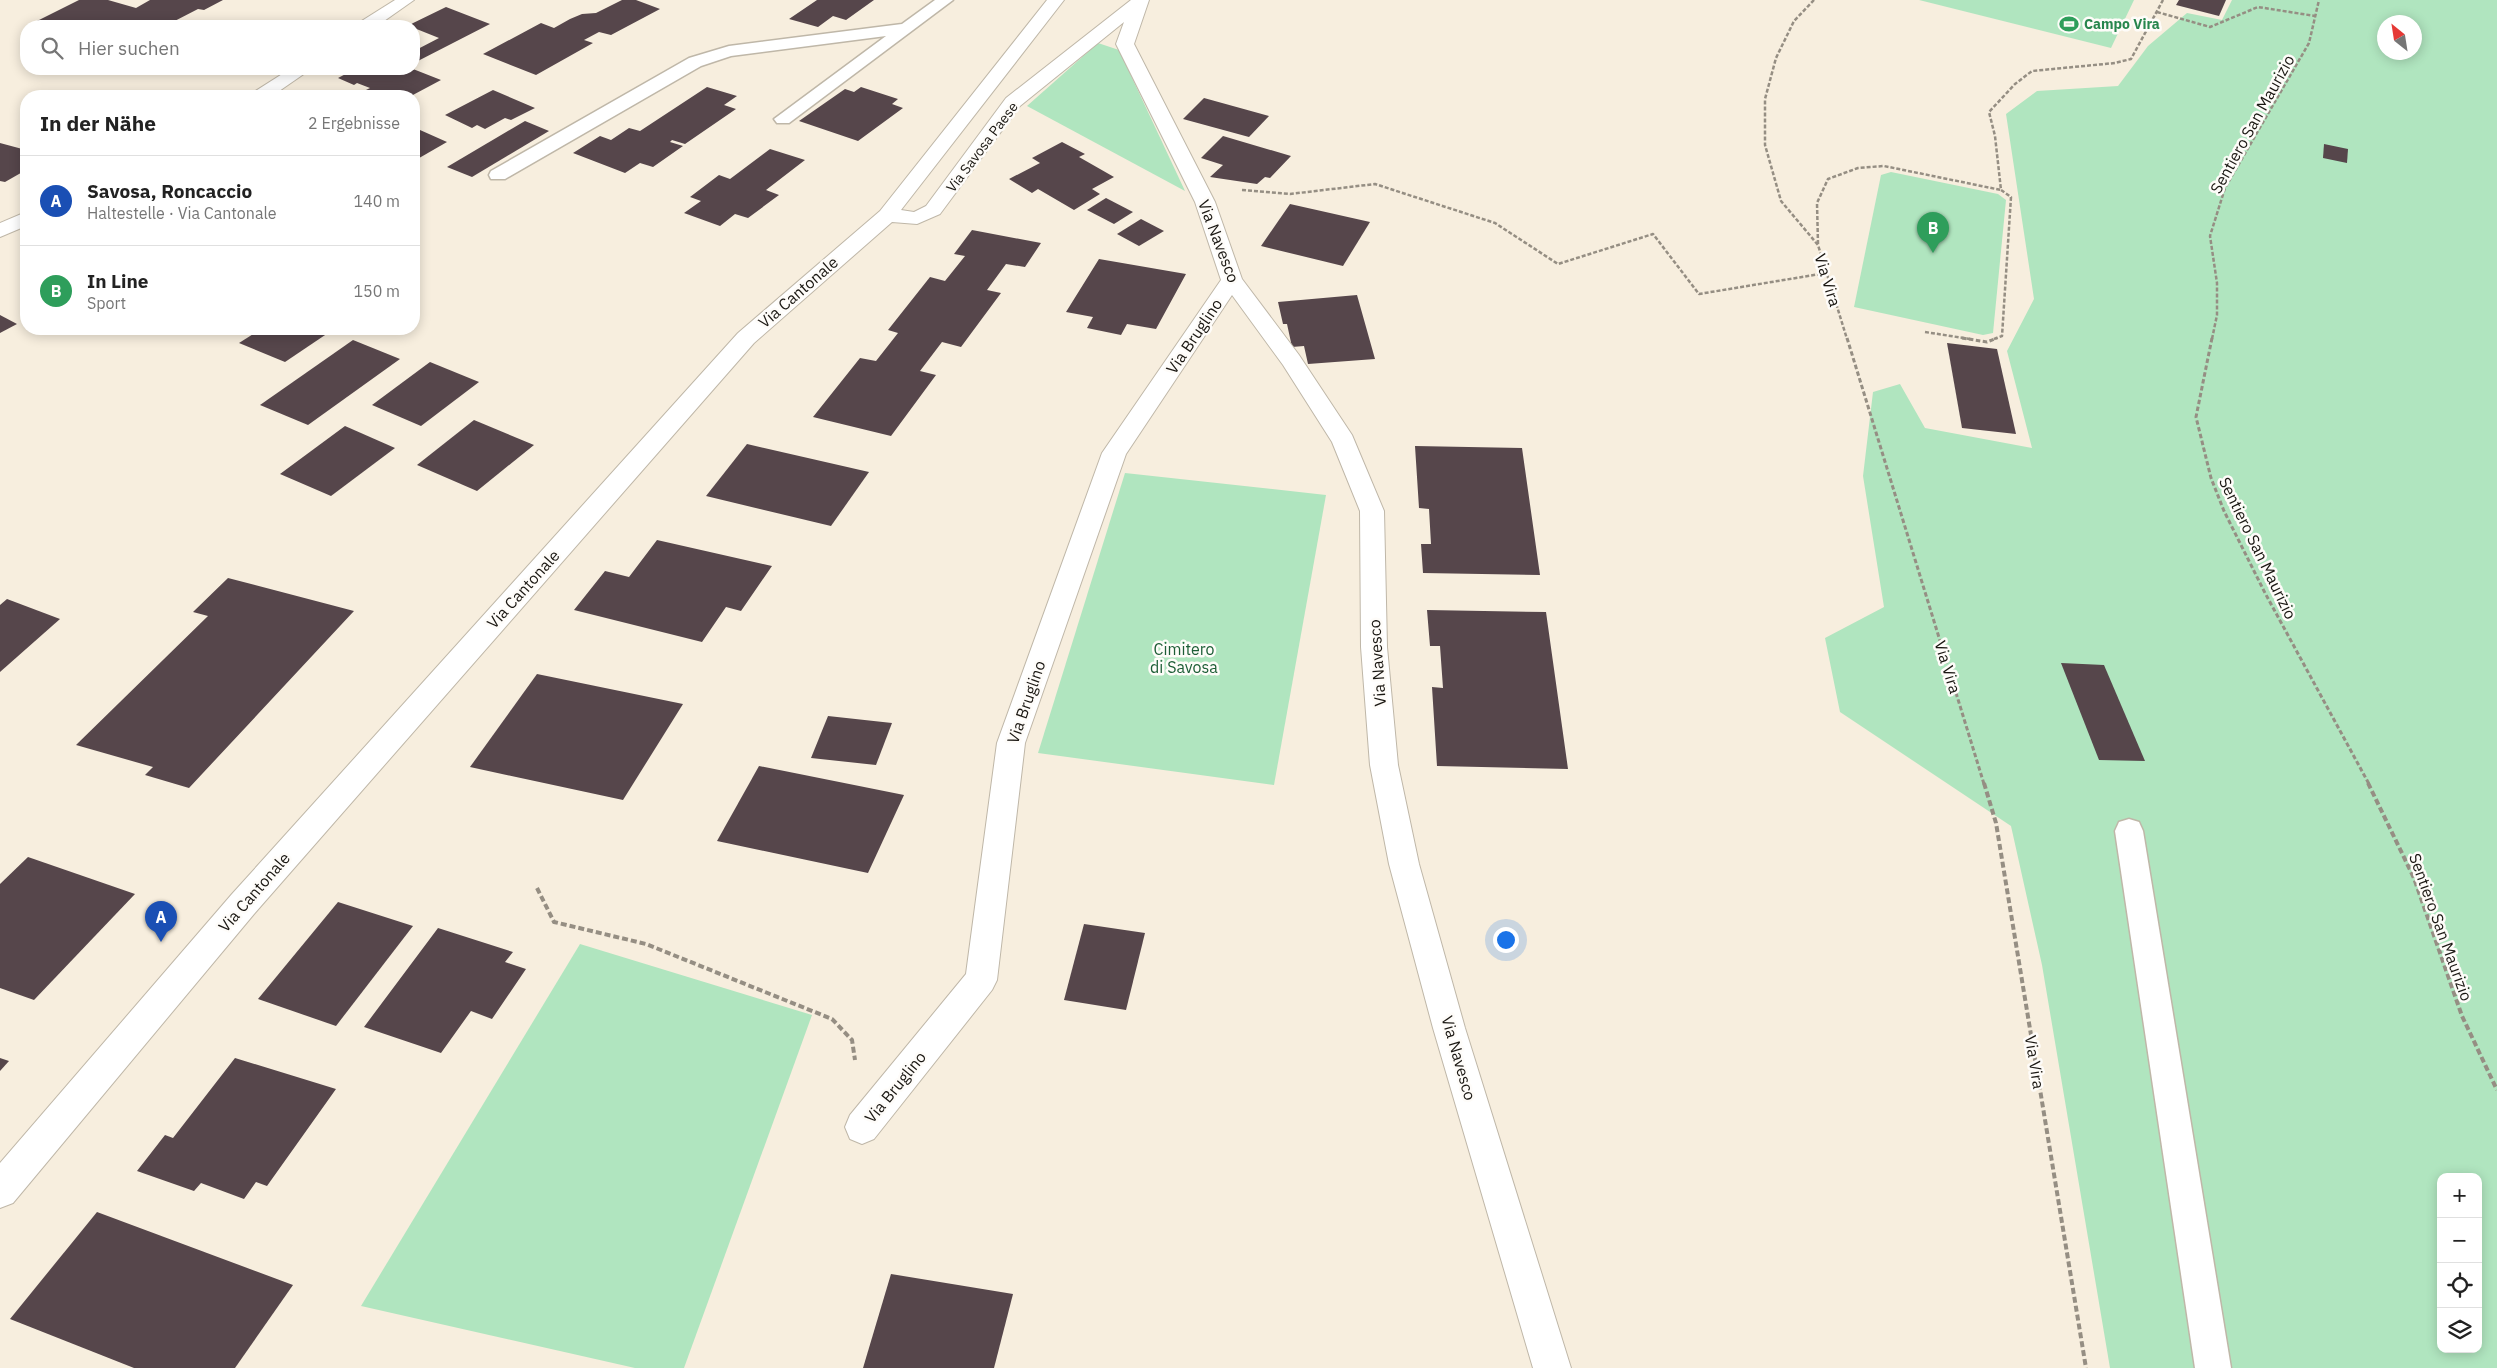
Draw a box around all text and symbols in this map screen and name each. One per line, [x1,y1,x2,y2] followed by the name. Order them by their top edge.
[2058,13,2080,35] sports icon: Campo Vira
[2084,15,2160,33] place label: Campo Vira
[2377,15,2422,60] north arrow
[20,20,420,75] search box
[38,34,66,62] icon: search
[78,36,180,60] text: Hier suchen
[2206,51,2299,197] street label: Sentiero San Maurizio
[942,98,1022,196] street label: Via Savosa Paese
[40,109,156,137] text: In der Nähe
[308,113,400,133] text: 2 Ergebnisse
[87,179,252,203] text: Savosa, Roncaccio
[51,191,61,211] text: A
[353,191,400,211] text: 140 m
[1194,197,1244,285] street label: Via Navesco
[87,203,277,223] text: Haltestelle · Via Cantonale
[1917,212,1949,253] pin: B
[1811,251,1846,309] street label: Via Vira
[754,252,842,332] street label: Via Cantonale
[87,269,149,293] text: In Line
[51,281,61,301] text: B
[353,281,400,301] text: 150 m
[87,293,126,313] text: Sport
[1162,295,1226,377] street label: Via Bruglino
[2215,474,2301,622] street label: Sentiero San Maurizio
[482,545,564,632] street label: Via Cantonale
[1364,619,1390,707] street label: Via Navesco
[1931,638,1966,696] street label: Via Vira
[1150,639,1218,677] park label: Cimitero di Savosa
[1002,658,1050,746] street label: Via Bruglino
[214,848,294,936] street label: Via Cantonale
[2405,850,2477,1004] street label: Sentiero San Maurizio
[145,901,177,942] pin: A
[1493,927,1519,953] your location
[1437,1013,1481,1103] street label: Via Navesco
[2021,1034,2049,1091] street label: Via Vira
[860,1047,930,1127] street label: Via Bruglino
[2437,1173,2482,1353] map controls
[2437,1173,2482,1218] button: +
[2437,1218,2482,1263] button: −
[2437,1263,2482,1308] button: locate
[2437,1308,2482,1353] button: layers

